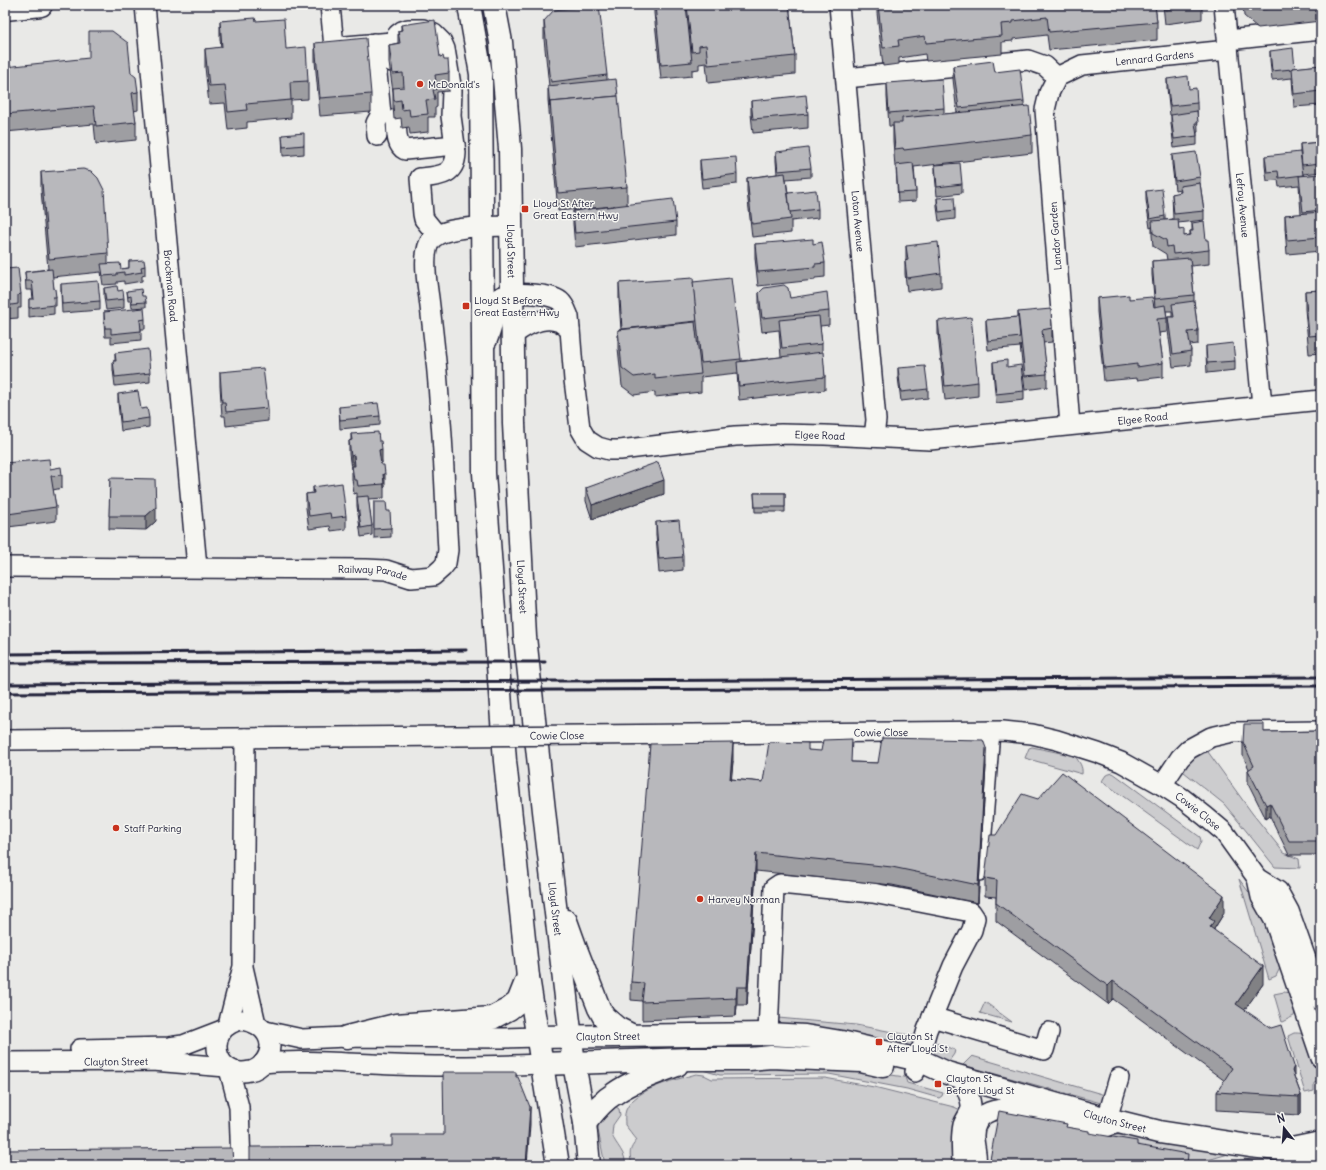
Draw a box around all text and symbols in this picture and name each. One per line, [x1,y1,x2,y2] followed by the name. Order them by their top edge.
[1115,48,1195,69] street label: Lennard Gardens
[428,78,480,91] place label: McDonald's
[415,79,425,89] marker: McDonald's
[1233,172,1252,238] street label: Lefroy Avenue
[849,190,867,252] street label: Loton Avenue
[533,197,618,222] place label: Lloyd St After Great Eastern Hwy
[1047,201,1064,271] street label: Landor Garden
[520,204,530,214] marker: Lloyd St After Great Eastern Hwy
[504,224,518,279] street label: Lloyd Street
[161,249,180,323] street label: Brockman Road
[474,294,559,319] place label: Lloyd St Before Great Eastern Hwy
[461,301,471,311] marker: Lloyd St Before Great Eastern Hwy
[1117,410,1168,428] street label: Elgee Road
[795,428,845,443] street label: Elgee Road
[514,559,530,615] street label: Lloyd Street
[338,563,409,583] street label: Railway Parade
[854,726,908,739] street label: Cowie Close
[530,729,584,742] street label: Cowie Close
[1173,789,1223,833] street label: Cowie Close
[124,822,182,835] place label: Staff Parking
[111,823,121,833] marker: Staff Parking
[545,881,565,937] street label: Lloyd Street
[708,893,780,906] place label: Harvey Norman
[695,894,705,904] marker: Harvey Norman
[576,1030,641,1043] street label: Clayton Street
[887,1030,948,1055] place label: Clayton St After Lloyd St
[874,1037,884,1047] marker: Clayton St After Lloyd St
[84,1055,149,1068] street label: Clayton Street
[946,1072,1015,1097] place label: Clayton St Before Lloyd St
[933,1079,943,1089] marker: Clayton St Before Lloyd St
[1082,1107,1148,1136] street label: Clayton Street
[1264,1108,1304,1148] north arrow
[1275,1111,1287,1126] text: N

